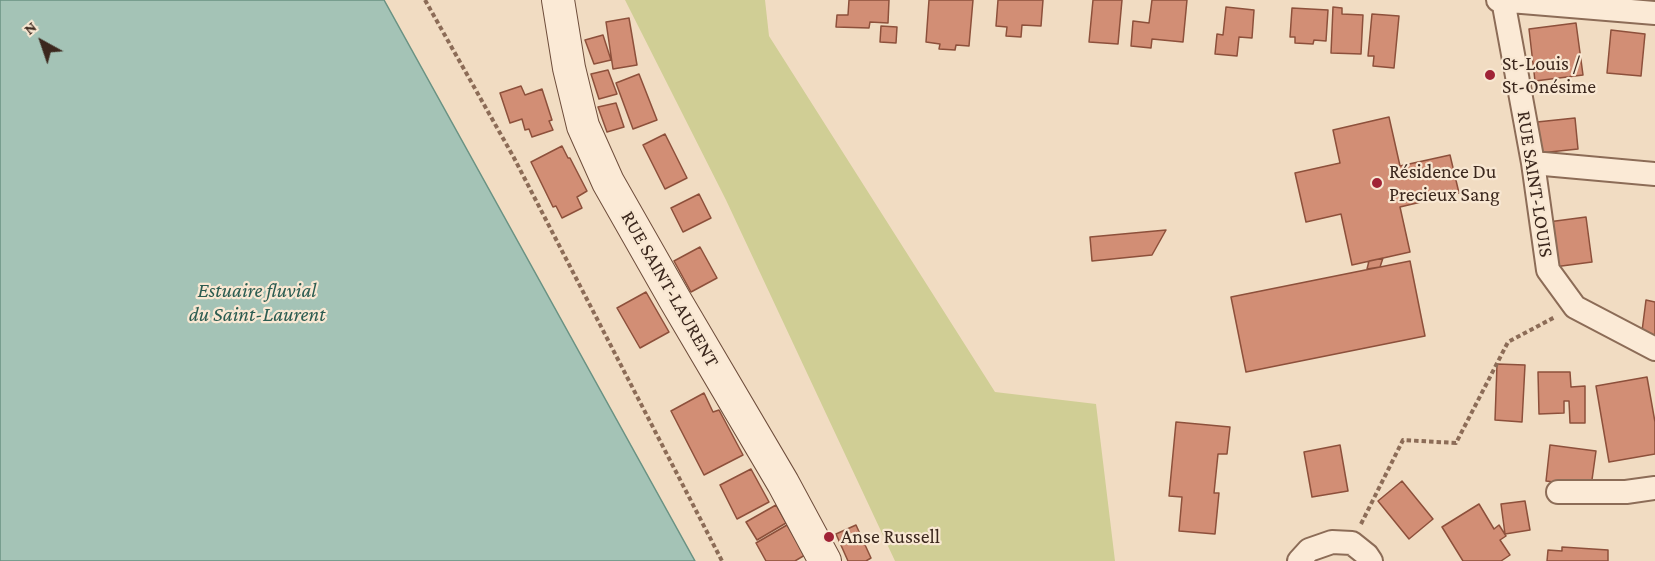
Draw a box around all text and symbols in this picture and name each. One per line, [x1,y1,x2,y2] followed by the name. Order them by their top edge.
[12,12,72,72] north arrow
[20,18,40,38] text: N
[1502,52,1596,99] place label: St-Louis / St-Onésime
[1483,68,1497,82] marker: St-Louis / St-Onésime
[1512,109,1558,259] street label: RUE SAINT-LOUIS
[1389,160,1500,207] place label: Résidence Du Precieux Sang
[1370,176,1384,190] marker: Résidence Du Precieux Sang
[616,207,724,371] street label: RUE SAINT-LAURENT
[189,278,325,328] water label: Estuaire fluvial du Saint-Laurent
[841,525,940,549] place label: Anse Russell
[822,530,836,544] marker: Anse Russell

